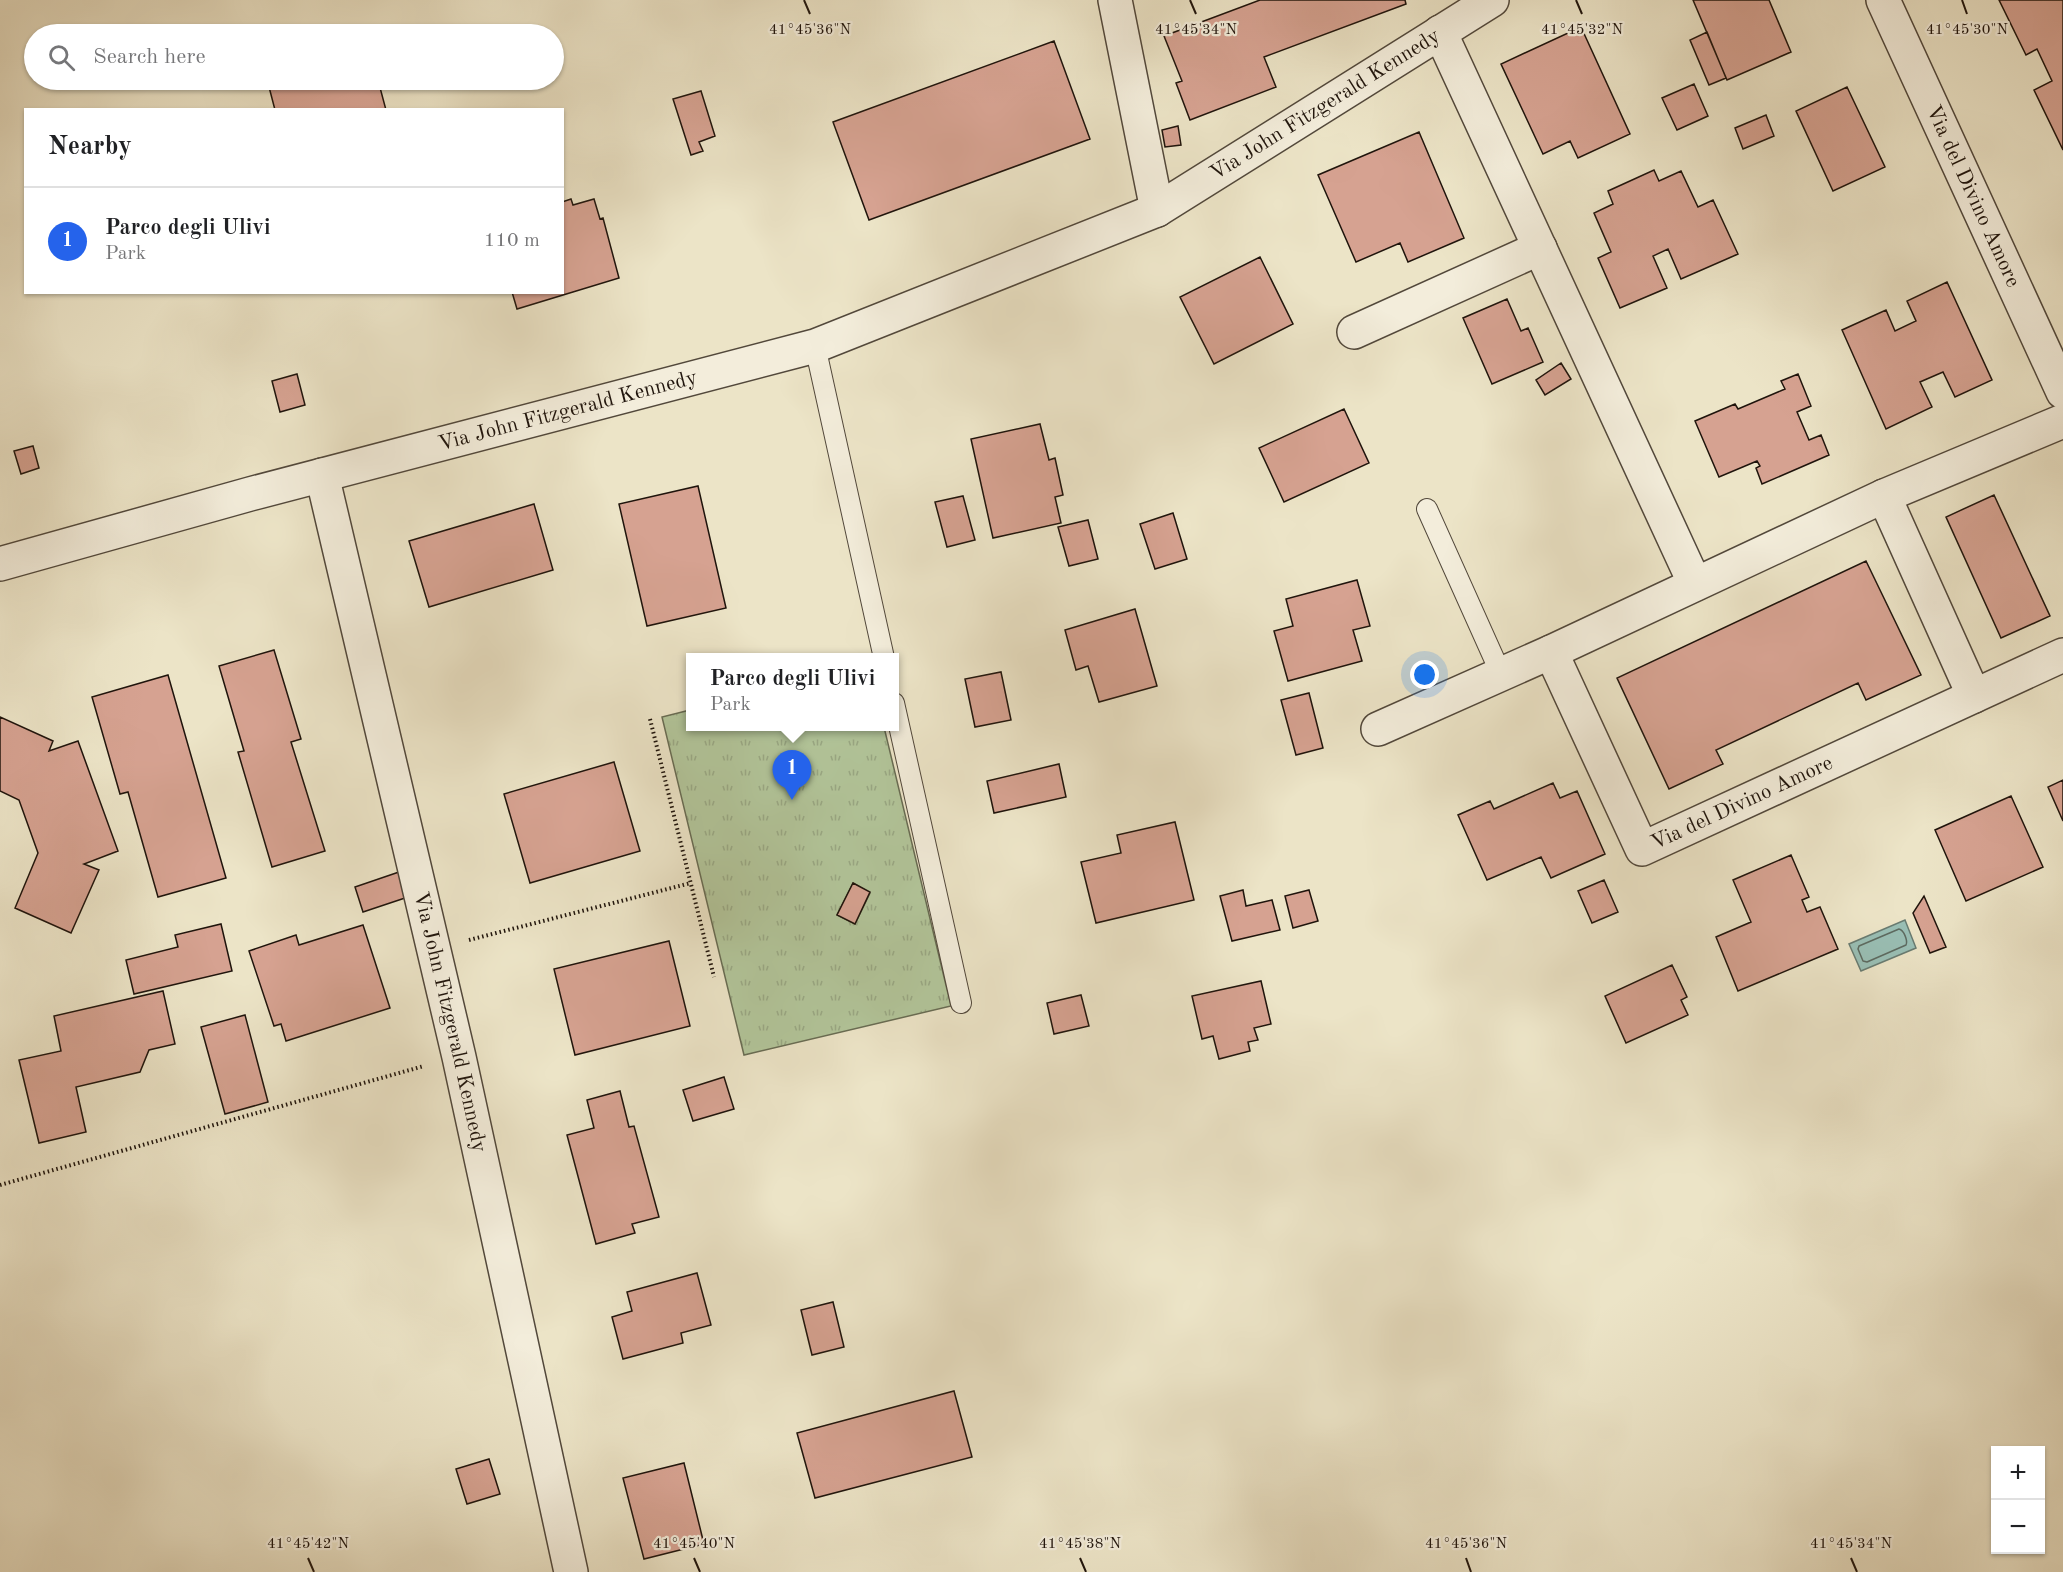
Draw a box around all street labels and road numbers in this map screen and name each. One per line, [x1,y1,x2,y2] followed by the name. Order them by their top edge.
[1206,25,1444,184] street label: Via John Fitzgerald Kennedy
[1922,102,2024,290] street label: Via del Divino Amore
[436,367,699,455] street label: Via John Fitzgerald Kennedy
[1648,752,1836,854] street label: Via del Divino Amore
[410,890,490,1154] street label: Via John Fitzgerald Kennedy

